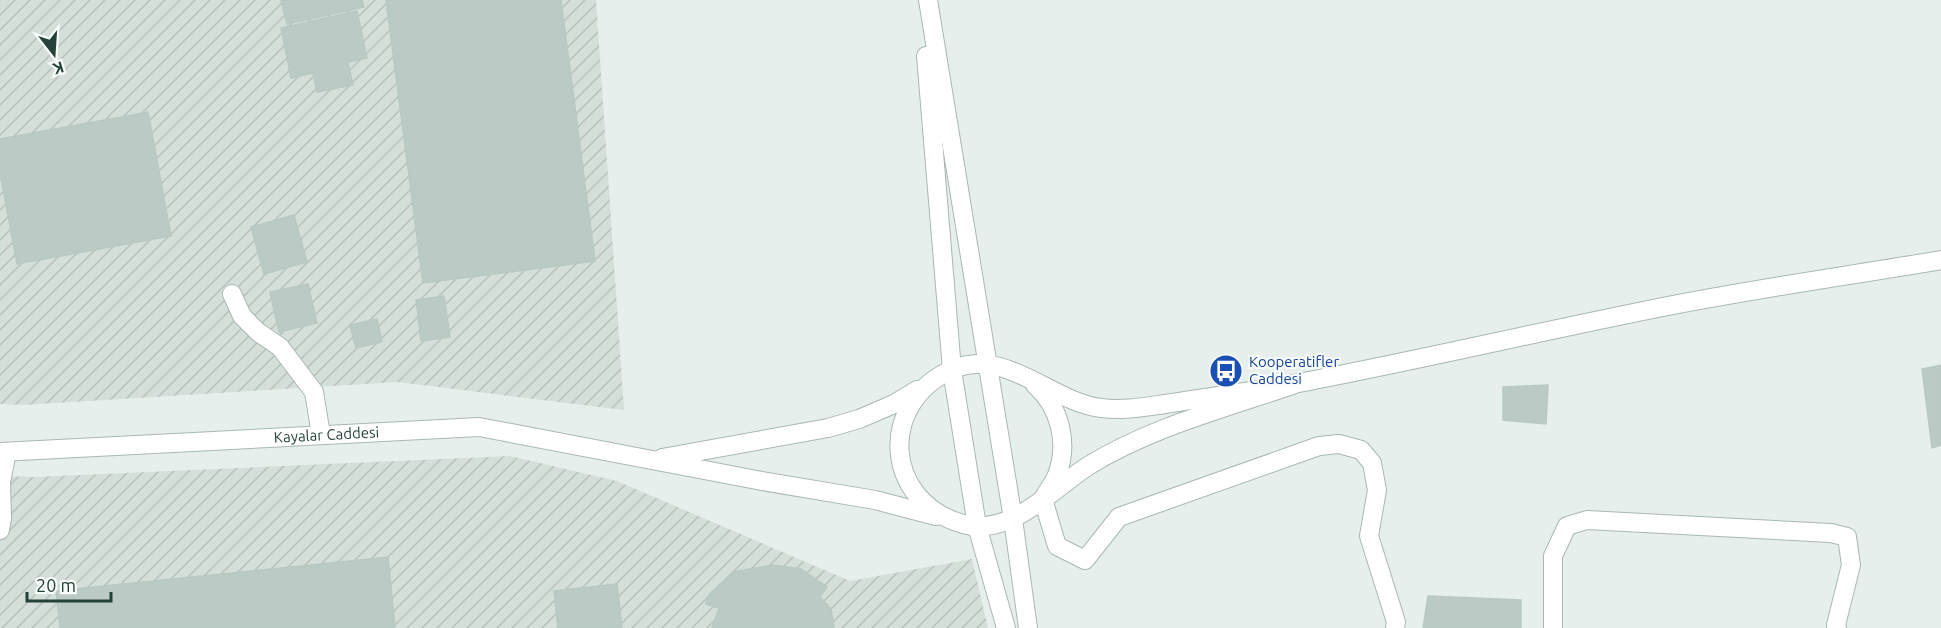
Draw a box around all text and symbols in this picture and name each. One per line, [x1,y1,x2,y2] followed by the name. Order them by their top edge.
[24,24,84,84] north arrow
[50,58,66,79] text: K
[1208,353,1244,389] bus stop icon: Kooperatifler Caddesi
[1249,353,1339,387] place label: Kooperatifler Caddesi
[273,423,380,446] street label: Kayalar Caddesi
[27,565,111,603] scale bar
[36,575,76,595] text: 20 m

